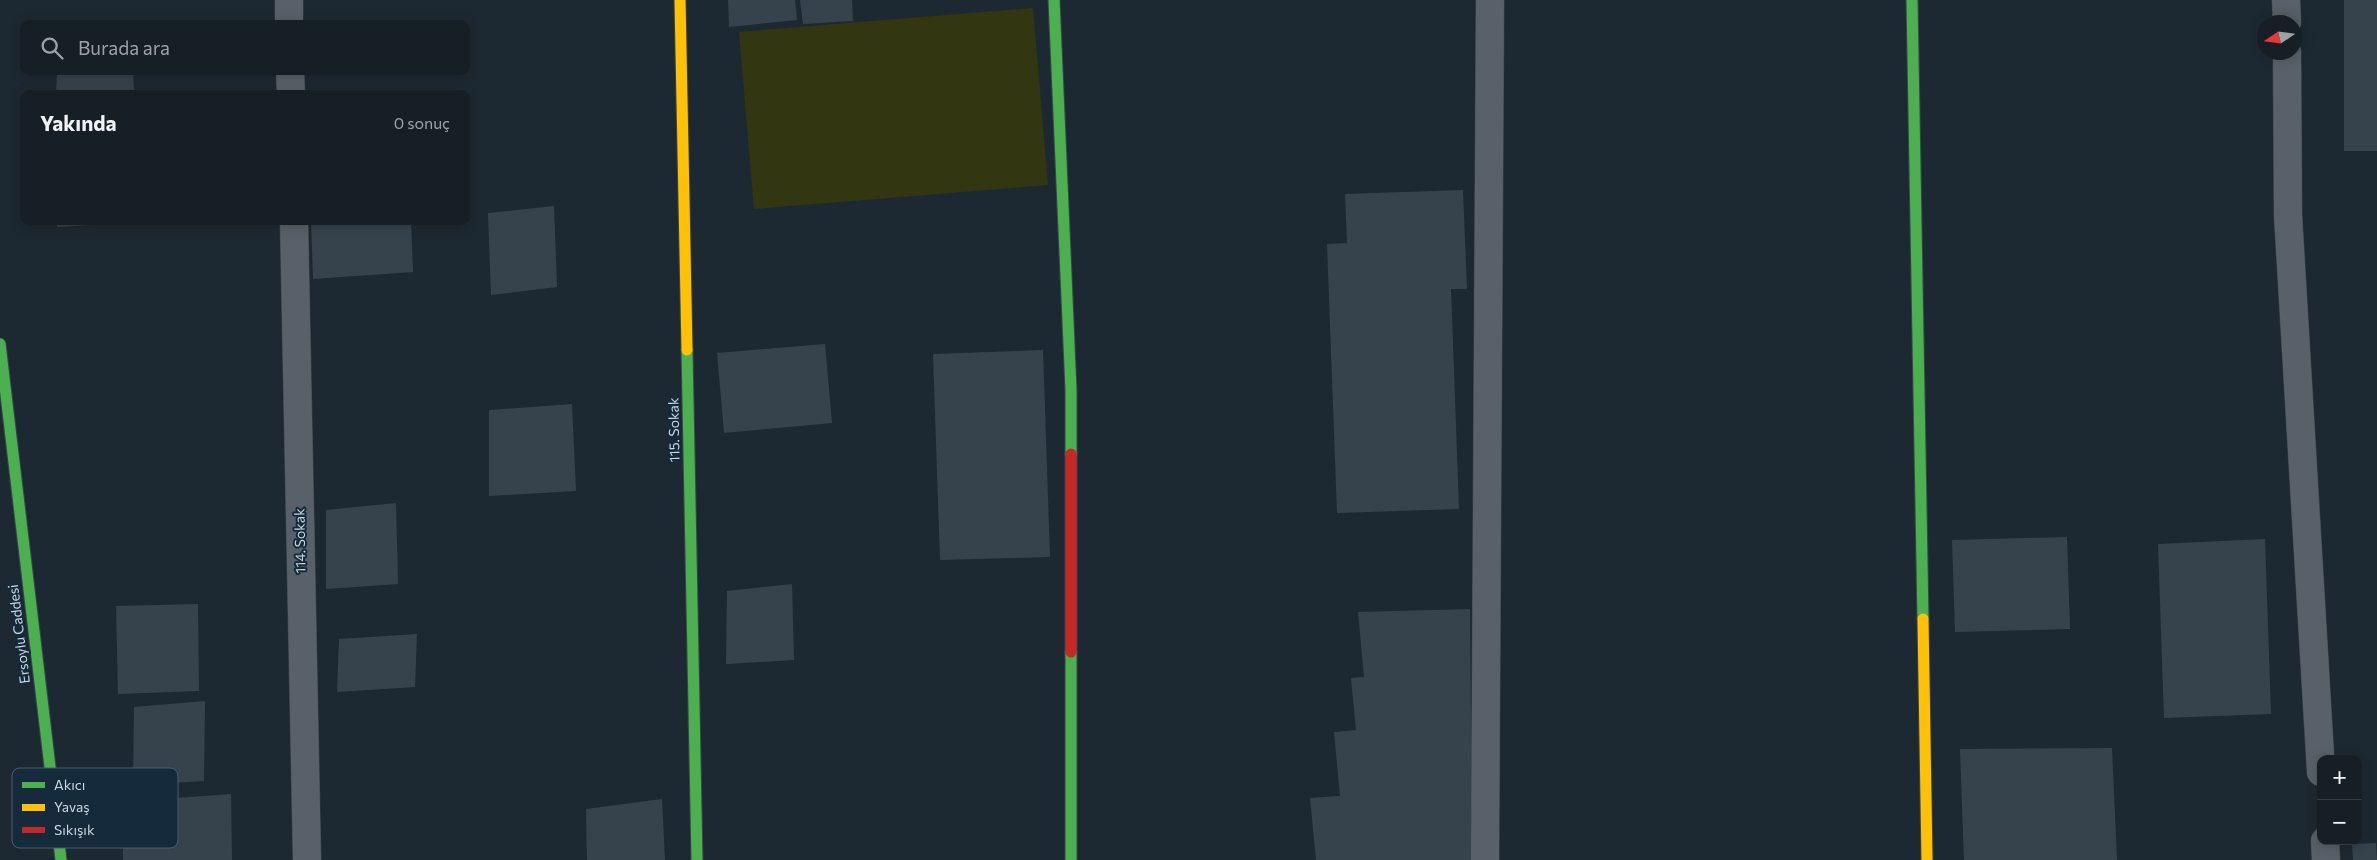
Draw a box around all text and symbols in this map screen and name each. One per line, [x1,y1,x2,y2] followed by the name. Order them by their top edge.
[2257,15,2302,60] north arrow
[20,20,470,75] search box
[38,34,66,62] icon: search
[78,36,170,59] text: Burada ara
[40,110,117,135] text: Yakında
[394,113,450,132] text: 0 sonuç
[664,397,683,463] street label: 115. Sokak
[290,508,309,574] street label: 114. Sokak
[4,583,33,685] street label: Ersoylu Caddesi
[2317,755,2362,845] map controls
[2317,755,2362,800] button: +
[12,768,178,848] legend
[54,776,85,793] text: Akıcı
[54,798,90,815] text: Yavaş
[2317,800,2362,845] button: −
[54,821,95,838] text: Sıkışık

